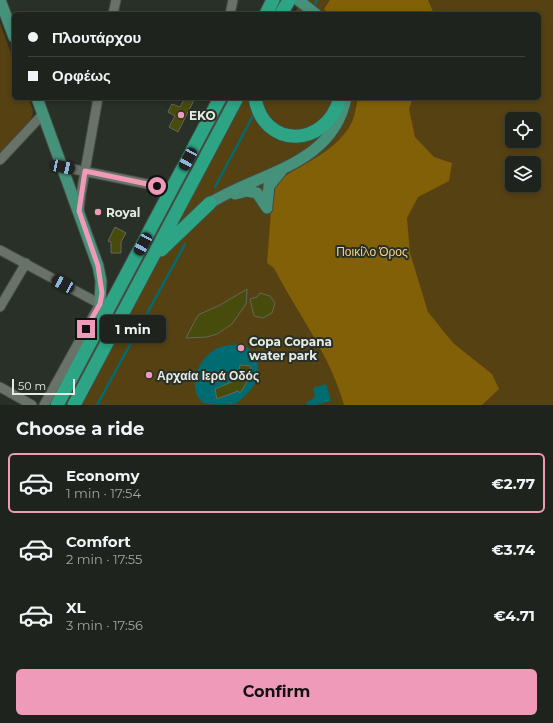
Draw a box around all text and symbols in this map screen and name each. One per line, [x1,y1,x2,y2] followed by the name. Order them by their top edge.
[52,28,141,47] text: Πλουτάρχου
[52,66,111,85] text: Ορφέως
[189,108,216,123] place label: EKO
[176,110,186,120] marker: EKO
[505,112,541,192] map controls
[505,112,541,148] button: locate
[177,146,199,172] car
[505,156,541,192] button: layers
[50,159,76,175] car
[148,177,166,195] route start
[106,205,140,220] place label: Royal
[93,207,103,217] marker: Royal
[132,231,154,257] car
[336,244,408,259] park label: Ποικίλο Όρος
[50,273,76,295] car
[100,315,166,343] callout: 1 min
[77,320,95,338] route end
[115,321,151,337] text: 1 min
[249,334,332,363] place label: Copa Copana water park
[236,343,246,353] marker: Copa Copana water park
[157,368,259,383] place label: Αρχαία Ιερά Οδός
[144,370,154,380] marker: Αρχαία Ιερά Οδός
[12,377,75,396] scale bar
[18,379,46,393] text: 50 m
[16,418,144,440] text: Choose a ride
[18,465,54,501] icon: car
[66,466,139,485] text: Economy
[492,474,535,493] text: €2.77
[66,485,141,501] text: 1 min · 17:54
[18,531,54,567] icon: car
[66,532,131,551] text: Comfort
[492,540,535,559] text: €3.74
[66,551,142,567] text: 2 min · 17:55
[18,597,54,633] icon: car
[66,598,85,617] text: XL
[493,606,535,625] text: €4.71
[66,617,143,633] text: 3 min · 17:56
[16,669,537,715] button: Confirm

